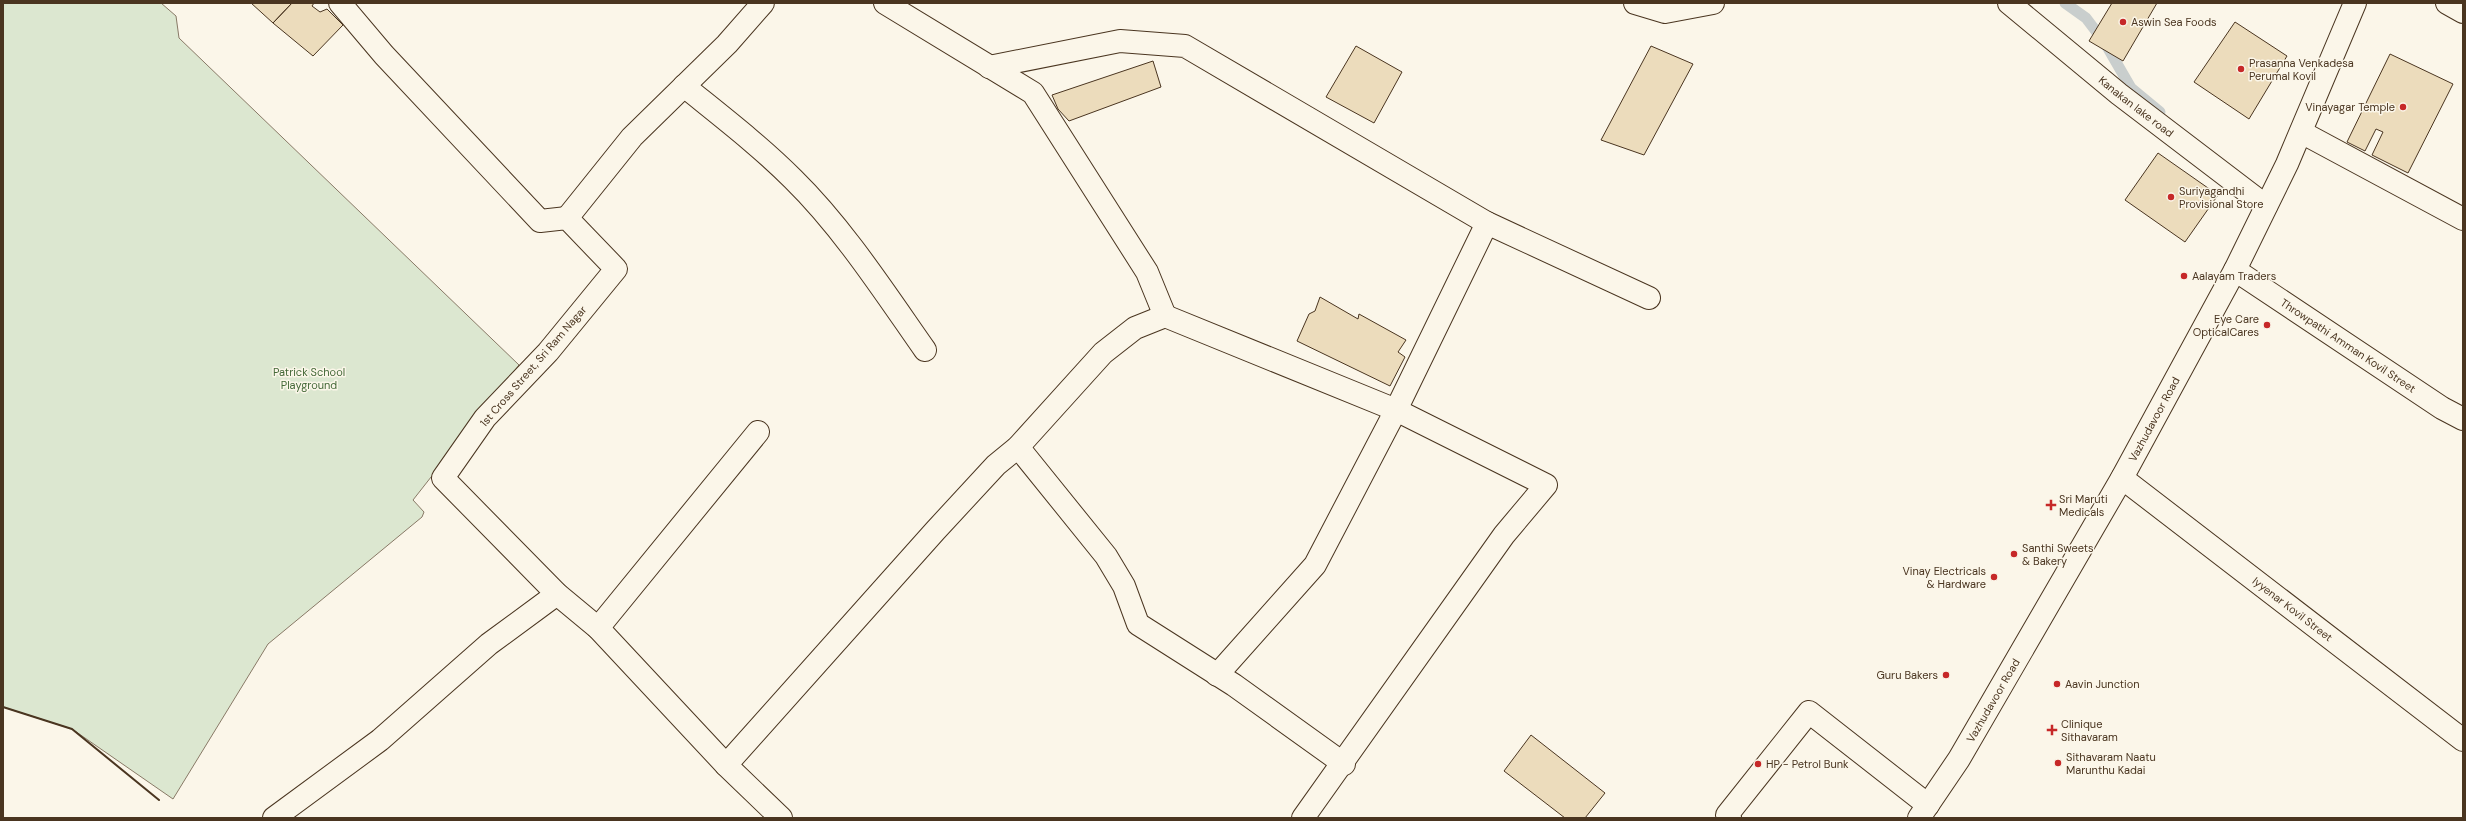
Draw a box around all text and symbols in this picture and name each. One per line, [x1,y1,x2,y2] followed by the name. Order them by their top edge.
[2131,15,2217,29] place label: Aswin Sea Foods
[2118,17,2128,27] marker: Aswin Sea Foods
[2249,56,2354,83] place label: Prasanna Venkadesa Perumal Kovil
[2236,64,2246,74] marker: Prasanna Venkadesa Perumal Kovil
[2096,73,2177,140] street label: Kanakan lake road
[2305,100,2395,114] place label: Vinayagar Temple
[2398,102,2408,112] marker: Vinayagar Temple
[2179,184,2263,211] place label: Suriyagandhi Provisional Store
[2166,192,2176,202] marker: Suriyagandhi Provisional Store
[2192,269,2276,283] place label: Aalayam Traders
[2179,271,2189,281] marker: Aalayam Traders
[2278,295,2418,396] street label: Throwpathi Amman Kovil Street
[477,303,589,429] street label: 1st Cross Street, Sri Ram Nagar
[2193,312,2259,339] place label: Eye Care OpticalCares
[2262,320,2272,330] marker: Eye Care OpticalCares
[273,365,345,392] park label: Patrick School Playground
[2125,374,2183,464] street label: Vazhudavoor Road
[2059,492,2108,519] place label: Sri Maruti Medicals
[2046,500,2056,510] marker: Sri Maruti Medicals
[2022,541,2094,568] place label: Santhi Sweets & Bakery
[2009,549,2019,559] marker: Santhi Sweets & Bakery
[1902,564,1986,591] place label: Vinay Electricals & Hardware
[1989,572,1999,582] marker: Vinay Electricals & Hardware
[2250,574,2335,644] street label: Iyyenar Kovil Street
[1963,656,2023,745] street label: Vazhudavoor Road
[1876,668,1938,682] place label: Guru Bakers
[1941,670,1951,680] marker: Guru Bakers
[2065,677,2140,691] place label: Aavin Junction
[2052,679,2062,689] marker: Aavin Junction
[2061,717,2118,744] place label: Clinique Sithavaram
[2046,724,2058,736] marker: Clinique Sithavaram
[2066,750,2156,777] place label: Sithavaram Naatu Marunthu Kadai
[1766,757,1849,771] place label: HP - Petrol Bunk
[2053,758,2063,768] marker: Sithavaram Naatu Marunthu Kadai
[1753,759,1763,769] marker: HP - Petrol Bunk

